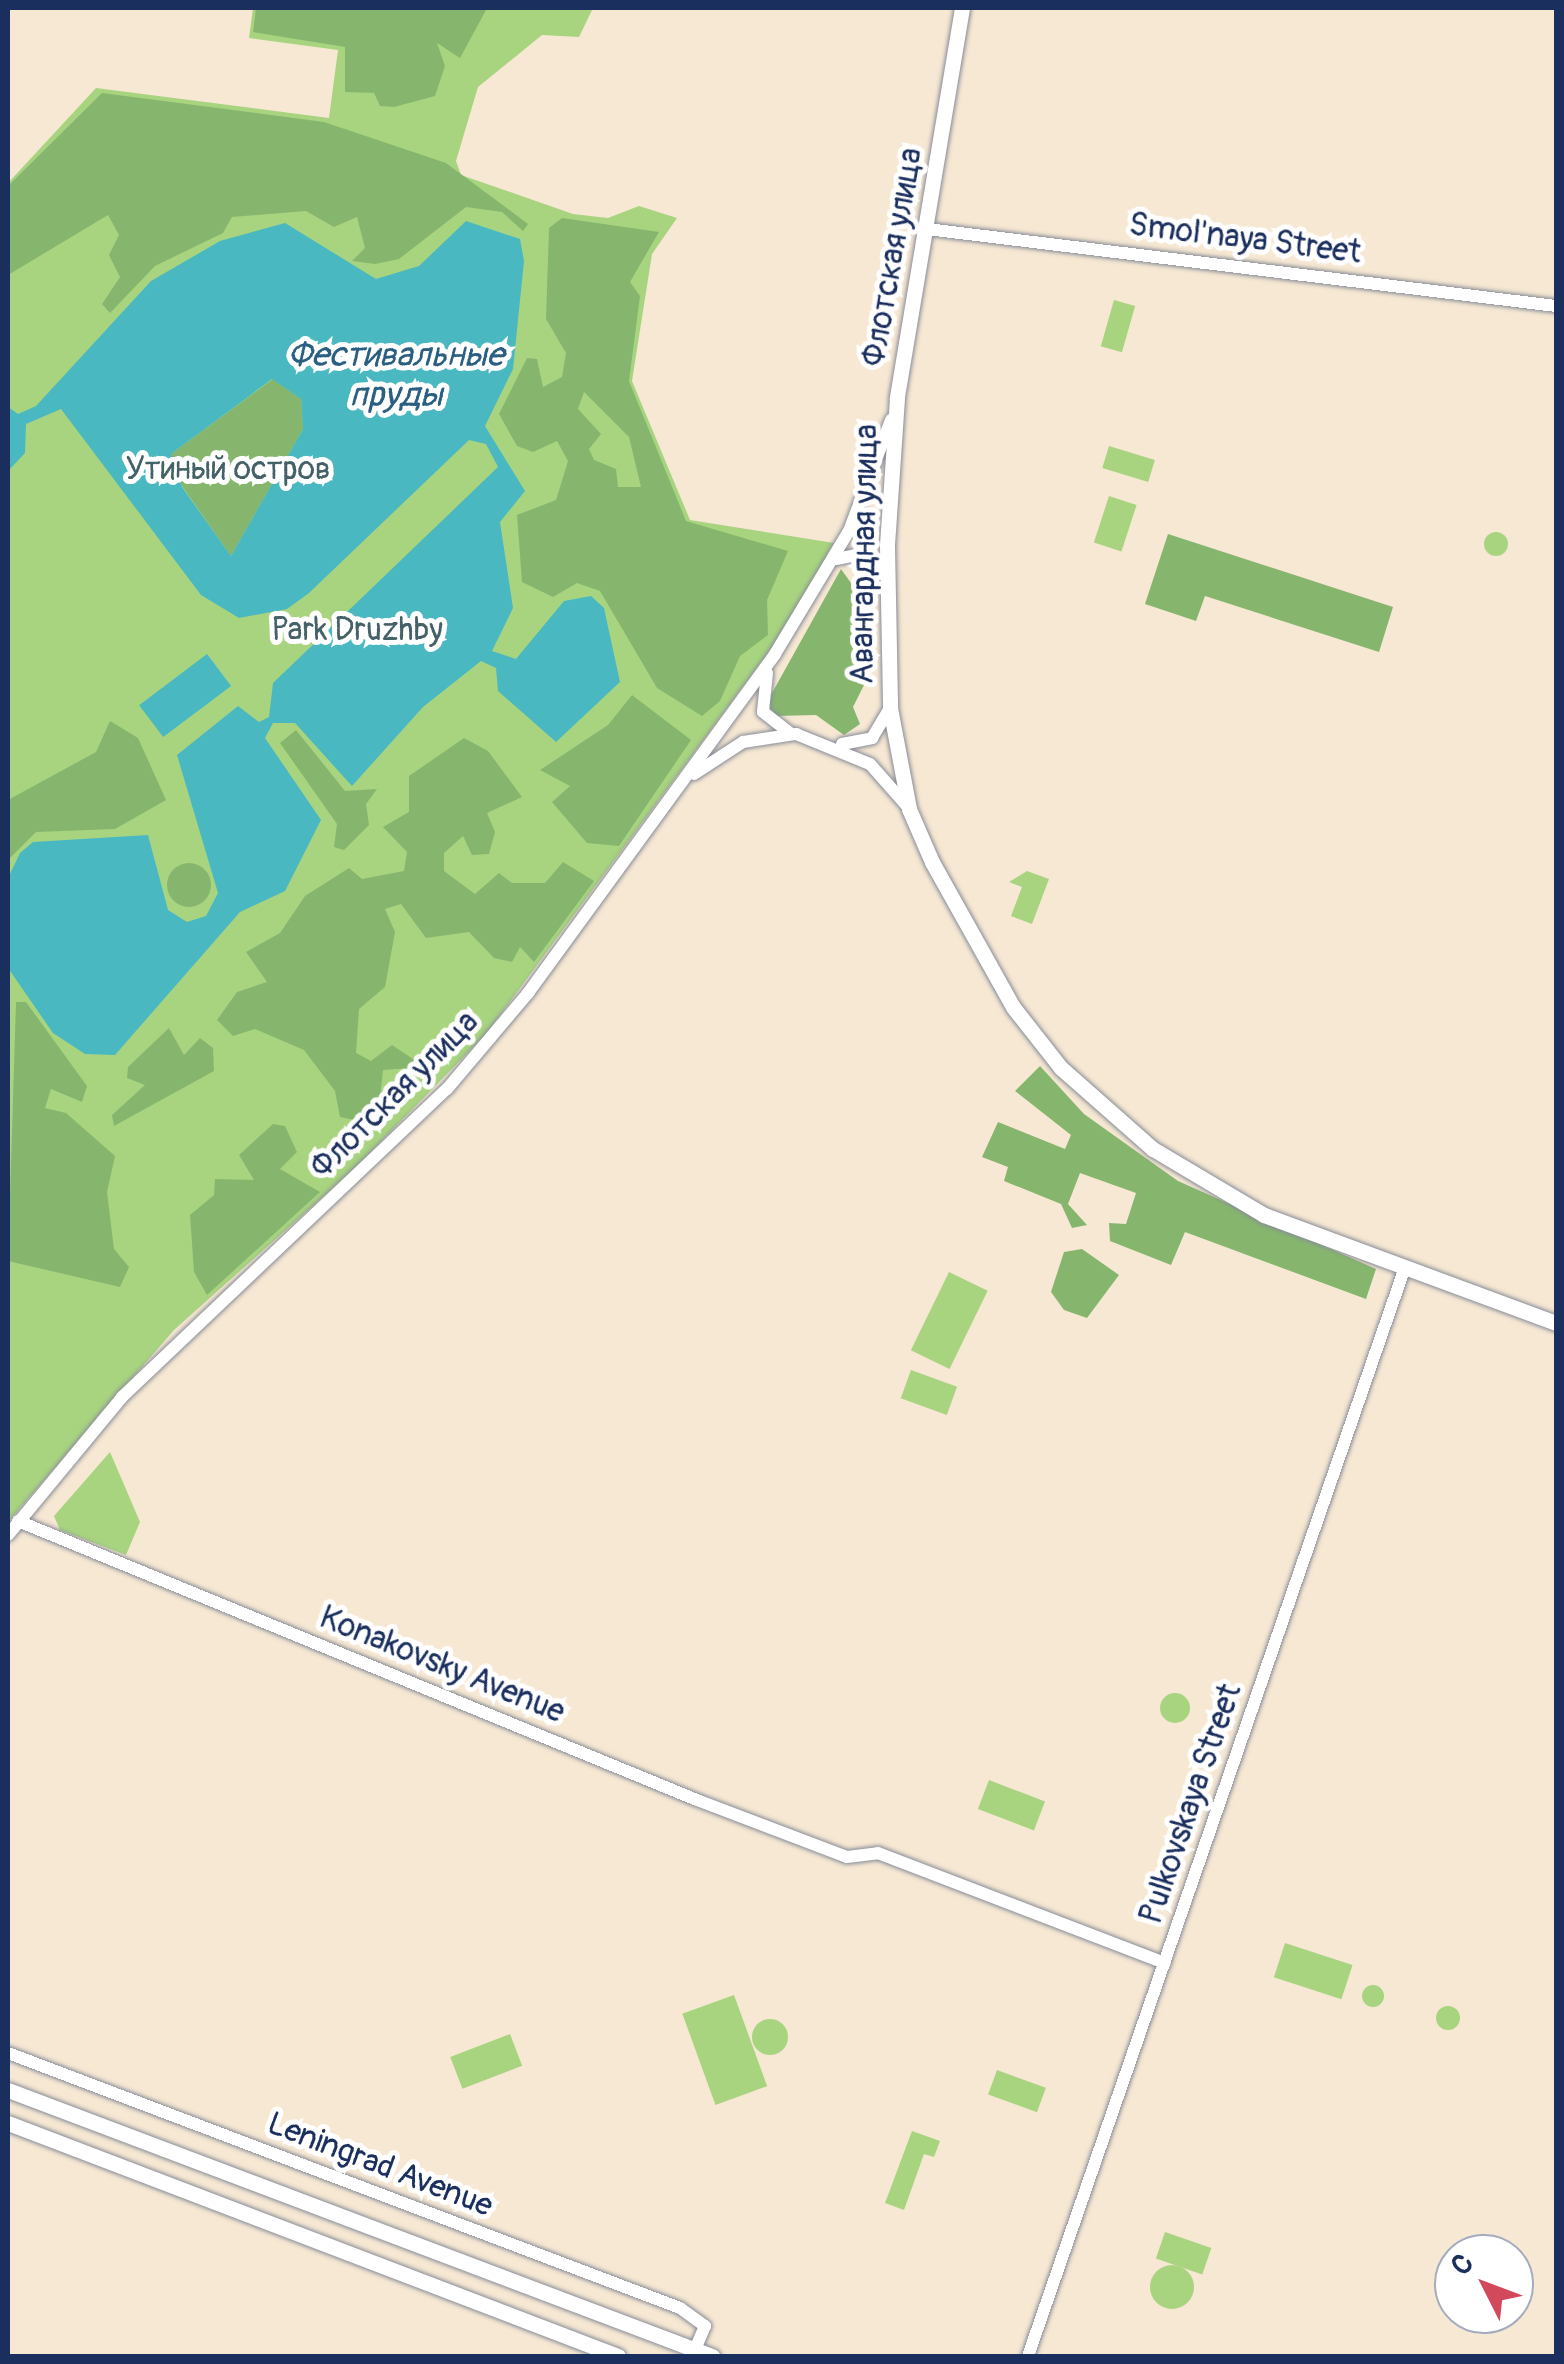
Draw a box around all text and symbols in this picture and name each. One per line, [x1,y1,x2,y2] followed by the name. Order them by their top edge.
[855,145,931,369] street label: Флотская улица
[1127,206,1363,272] street label: Smol'naya Street
[288,334,504,416] water label: Фестивальные пруды
[844,424,886,684] street label: Авангардная улица
[125,450,331,488] park label: Утиный остров
[271,611,443,649] park label: Park Druzhby
[303,1003,487,1187] street label: Флотская улица
[314,1598,570,1732] street label: Konakovsky Avenue
[1132,1679,1250,1929] street label: Pulkovskaya Street
[262,2104,498,2226] street label: Leningrad Avenue
[1434,2234,1534,2334] north arrow
[1444,2247,1482,2283] text: С

